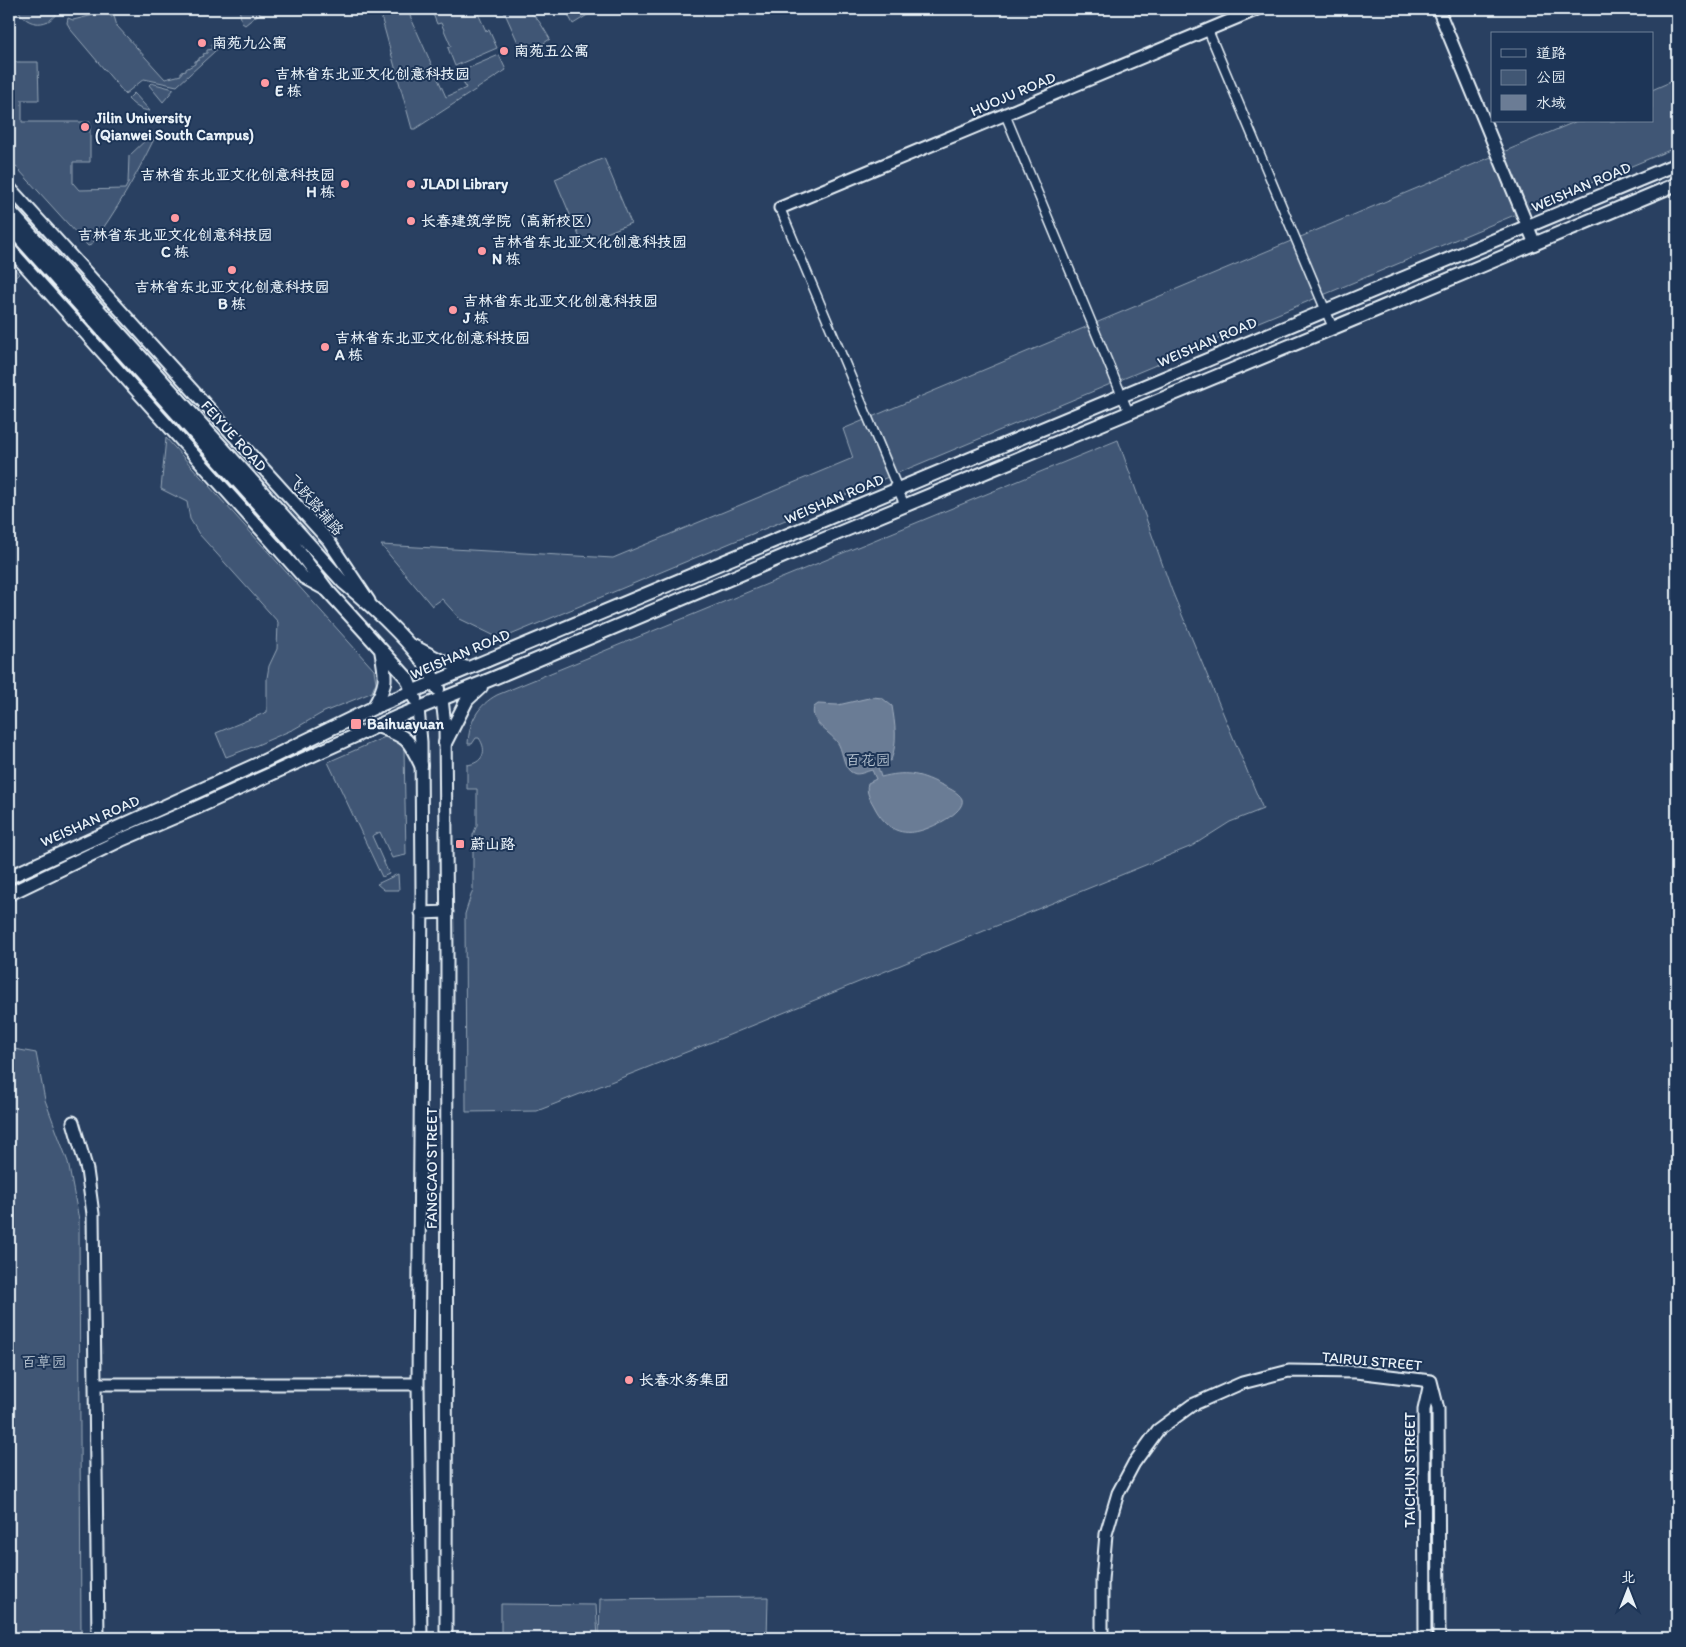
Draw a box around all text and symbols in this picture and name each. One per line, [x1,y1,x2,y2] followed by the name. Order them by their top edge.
[1491,32,1654,122] legend
[212,34,287,52] place label: 南苑九公寓
[196,37,208,49] marker: 南苑九公寓
[514,42,589,60] place label: 南苑五公寓
[1536,44,1566,62] text: 道路
[498,45,510,57] marker: 南苑五公寓
[275,65,470,100] place label: 吉林省东北亚文化创意科技园 E 栋
[968,68,1058,120] street label: HUOJU ROAD
[1536,68,1566,86] text: 公园
[259,77,271,89] marker: 吉林省东北亚文化创意科技园 E 栋
[1536,94,1566,112] text: 水域
[94,109,254,145] place label: Jilin University (Qianwei South Campus)
[79,121,91,133] marker: Jilin University (Qianwei South Campus)
[1528,158,1634,216] street label: WEISHAN ROAD
[140,166,335,201] place label: 吉林省东北亚文化创意科技园 H 栋
[420,175,509,194] place label: JLADI Library
[339,178,351,190] marker: 吉林省东北亚文化创意科技园 H 栋
[405,178,417,190] marker: JLADI Library
[169,212,181,224] marker: 吉林省东北亚文化创意科技园 C 栋
[421,212,601,230] place label: 长春建筑学院（高新校区）
[405,215,417,227] marker: 长春建筑学院（高新校区）
[77,226,273,261] place label: 吉林省东北亚文化创意科技园 C 栋
[492,233,687,268] place label: 吉林省东北亚文化创意科技园 N 栋
[476,245,488,257] marker: 吉林省东北亚文化创意科技园 N 栋
[226,264,238,276] marker: 吉林省东北亚文化创意科技园 B 栋
[134,278,330,313] place label: 吉林省东北亚文化创意科技园 B 栋
[462,292,658,327] place label: 吉林省东北亚文化创意科技园 J 栋
[447,304,459,316] marker: 吉林省东北亚文化创意科技园 J 栋
[1154,313,1260,371] street label: WEISHAN ROAD
[334,329,530,364] place label: 吉林省东北亚文化创意科技园 A 栋
[319,341,331,353] marker: 吉林省东北亚文化创意科技园 A 栋
[197,397,271,475] street label: FEIYUE ROAD
[781,470,887,528] street label: WEISHAN ROAD
[285,471,347,539] street label: 飞跃路辅路
[407,625,513,683] street label: WEISHAN ROAD
[367,715,445,734] place label: Baihuayuan
[349,717,363,731] marker: Baihuayuan
[845,751,891,769] park label: 百花园
[38,791,142,851] street label: WEISHAN ROAD
[470,835,515,853] place label: 蔚山路
[454,838,466,850] marker: 蔚山路
[423,1107,441,1229] street label: FANGCAO STREET
[1321,1348,1423,1374] street label: TAIRUI STREET
[21,1353,67,1371] park label: 百草园
[639,1371,729,1389] place label: 长春水务集团
[623,1374,635,1386] marker: 长春水务集团
[1401,1412,1419,1528] street label: TAICHUN STREET
[1604,1564,1654,1614] north arrow
[1621,1569,1635,1586] text: 北

